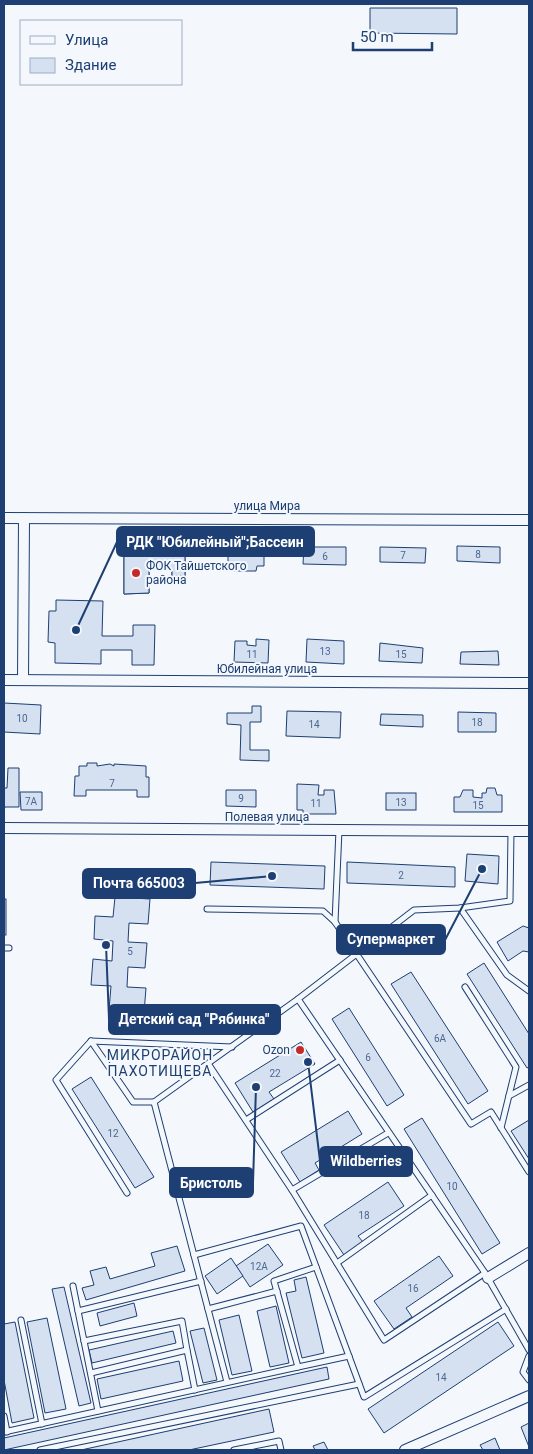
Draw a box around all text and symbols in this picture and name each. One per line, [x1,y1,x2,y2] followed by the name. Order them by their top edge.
[20,20,182,85] legend
[353,20,432,52] scale bar
[360,28,394,46] text: 50 m
[65,31,108,49] text: Улица
[65,56,116,74] text: Здание
[234,499,300,513] street label: улица Мира
[117,527,314,556] callout: РДК "Юбилейный";Бассеин
[126,534,304,550] text: РДК "Юбилейный";Бассеин
[475,549,481,560] house number: 8
[400,550,406,561] house number: 7
[322,551,328,562] house number: 6
[146,559,247,587] place label: ФОК Тайшетского района
[130,567,142,579] marker: ФОК Тайшетского района
[319,646,331,657] house number: 13
[246,649,258,660] house number: 11
[395,649,407,660] house number: 15
[217,662,317,676] street label: Юбилейная улица
[16,713,28,724] house number: 10
[471,717,483,728] house number: 18
[308,719,320,730] house number: 14
[109,778,115,789] house number: 7
[238,793,244,804] house number: 9
[25,796,38,807] house number: 7А
[395,797,407,808] house number: 13
[310,798,322,809] house number: 11
[472,800,484,811] house number: 15
[225,810,309,824] street label: Полевая улица
[83,869,195,898] callout: Почта 665003
[398,870,404,881] house number: 2
[93,875,185,891] text: Почта 665003
[337,925,445,954] callout: Супермаркет
[347,931,435,947] text: Супермаркет
[127,946,133,957] house number: 5
[109,1005,280,1034] callout: Детский сад "Рябинка"
[119,1011,270,1027] text: Детский сад "Рябинка"
[434,1033,447,1044] house number: 6А
[262,1043,290,1057] place label: Ozon
[294,1044,306,1056] marker: Ozon
[107,1047,213,1079] district label: МИКРОРАЙОН ПАХОТИЩЕВА
[365,1052,371,1063] house number: 6
[269,1068,281,1079] house number: 22
[107,1128,119,1139] house number: 12
[320,1147,412,1176] callout: Wildberries
[330,1153,402,1169] text: Wildberries
[170,1168,253,1197] callout: Бристоль
[180,1175,242,1191] text: Бристоль
[446,1181,458,1192] house number: 10
[358,1210,370,1221] house number: 18
[250,1261,268,1272] house number: 12А
[407,1283,419,1294] house number: 16
[435,1372,447,1383] house number: 14

